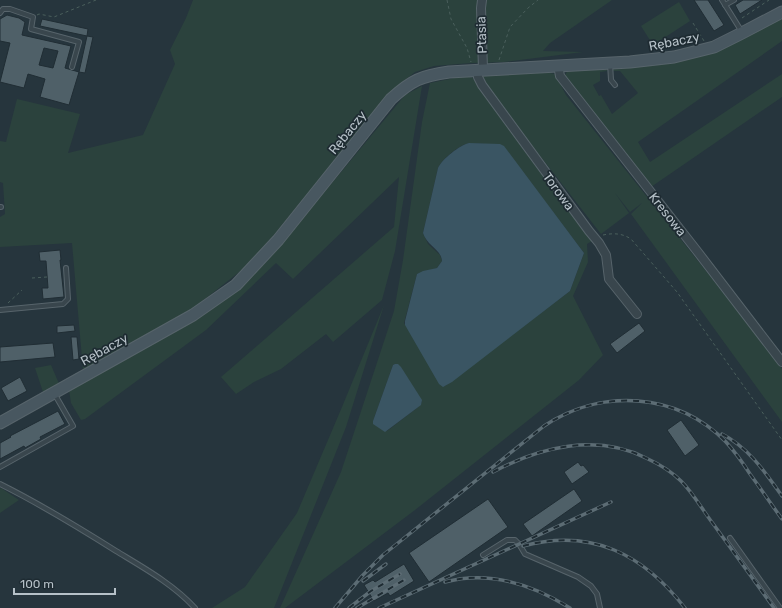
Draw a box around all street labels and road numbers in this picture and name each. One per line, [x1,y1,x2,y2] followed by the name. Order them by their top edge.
[473,16,490,54] street label: Ptasia
[647,29,701,54] street label: Rębaczy
[325,108,369,157] street label: Rębaczy
[540,169,577,213] street label: Torowa
[646,190,689,239] street label: Kresowa
[78,330,130,369] street label: Rębaczy

